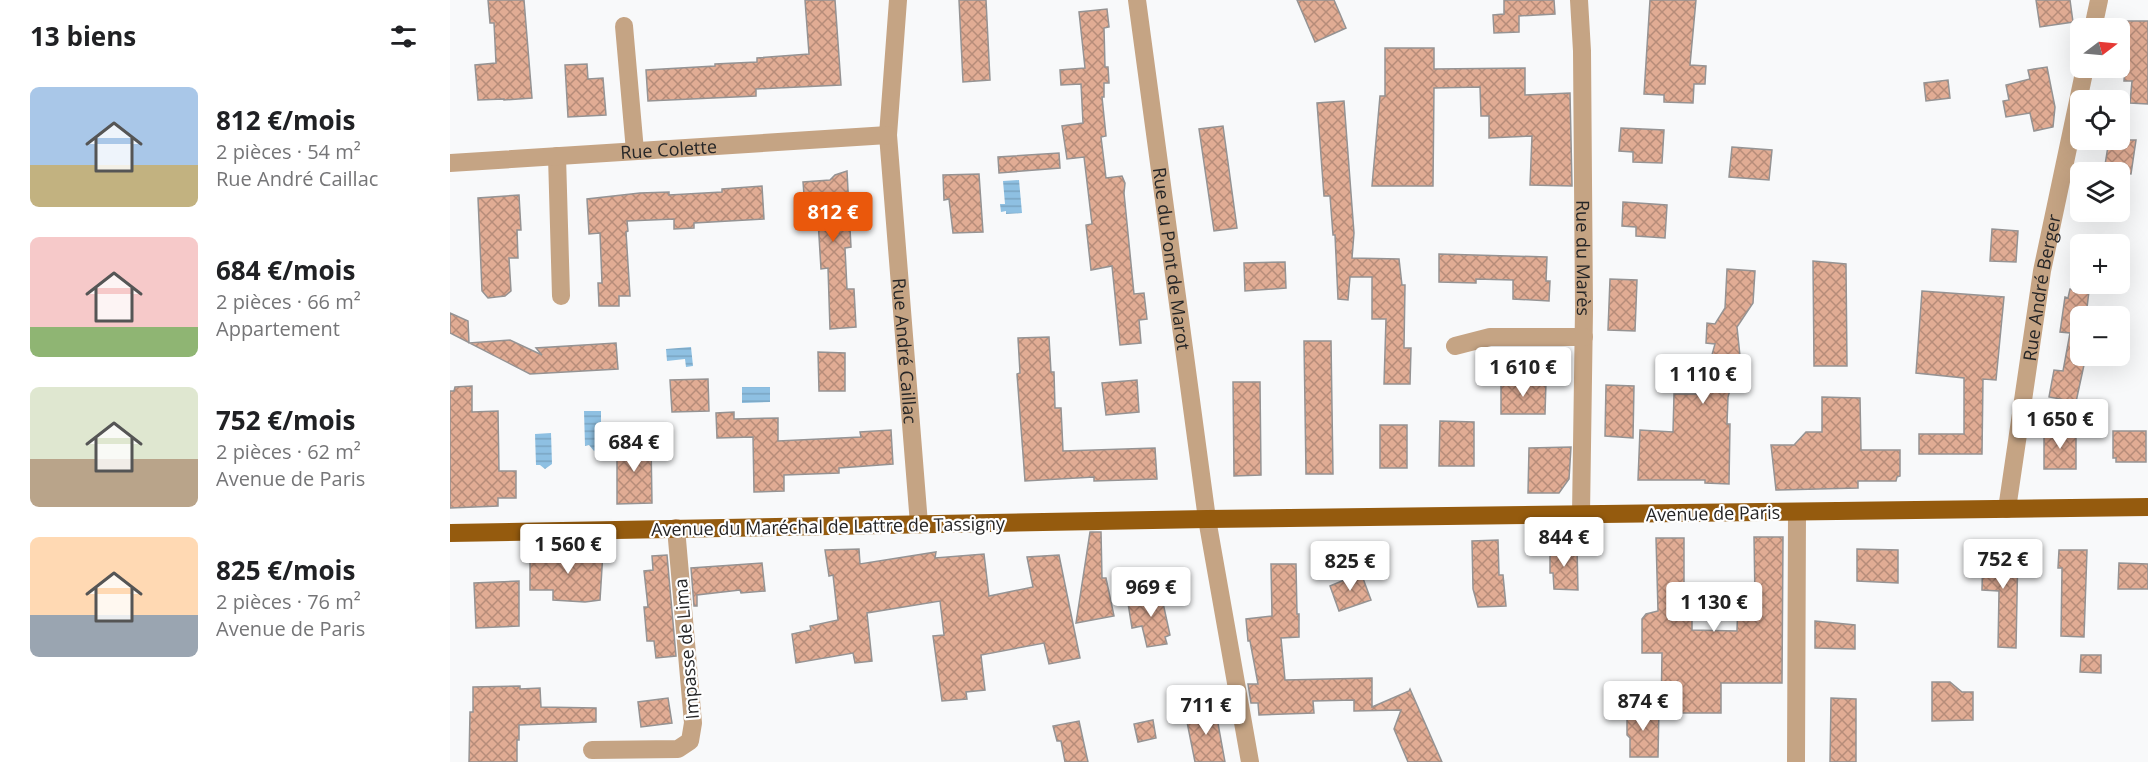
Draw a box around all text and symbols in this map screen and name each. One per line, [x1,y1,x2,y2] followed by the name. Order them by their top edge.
[30,18,136,54] text: 13 biens
[2070,18,2130,78] north arrow
[2070,18,2130,366] map controls
[387,20,420,53] icon: filters
[2070,90,2130,150] button: locate
[216,102,355,138] text: 812 €/mois
[78,111,150,183] icon: home
[620,134,718,164] street label: Rue Colette
[216,138,361,165] text: 2 pièces · 54 m²
[2070,162,2130,222] button: layers
[216,165,378,192] text: Rue André Caillac
[1148,166,1196,352] street label: Rue du Pont de Marot
[791,192,875,243] pin: 812 €
[808,198,858,225] text: 812 €
[1571,200,1596,316] street label: Rue du Marès
[2017,211,2066,363] street label: Rue André Berger
[2070,234,2130,294] button: +
[216,252,355,288] text: 684 €/mois
[78,261,150,333] icon: home
[887,277,923,425] street label: Rue André Caillac
[216,288,361,315] text: 2 pièces · 66 m²
[2070,306,2130,366] button: −
[216,315,340,342] text: Appartement
[1468,347,1578,398] pin: 1 610 €
[1489,353,1557,380] text: 1 610 €
[1648,354,1758,405] pin: 1 110 €
[1669,360,1737,387] text: 1 110 €
[2005,399,2115,450] pin: 1 650 €
[216,402,355,438] text: 752 €/mois
[2026,405,2094,432] text: 1 650 €
[78,411,150,483] icon: home
[592,422,676,473] pin: 684 €
[609,428,659,455] text: 684 €
[216,438,361,465] text: 2 pièces · 62 m²
[216,465,365,492] text: Avenue de Paris
[1646,500,1780,526] street label: Avenue de Paris
[651,511,1006,541] street label: Avenue du Maréchal de Lattre de Tassigny
[1522,517,1606,568] pin: 844 €
[1539,523,1589,550] text: 844 €
[513,524,623,575] pin: 1 560 €
[534,530,602,557] text: 1 560 €
[1961,539,2045,590] pin: 752 €
[1308,541,1392,592] pin: 825 €
[1978,545,2028,572] text: 752 €
[1325,547,1375,574] text: 825 €
[216,552,355,588] text: 825 €/mois
[78,561,150,633] icon: home
[1109,567,1193,618] pin: 969 €
[1126,573,1176,600] text: 969 €
[668,578,704,720] street label: Impasse de Lima
[1659,582,1769,633] pin: 1 130 €
[216,588,361,615] text: 2 pièces · 76 m²
[1680,588,1748,615] text: 1 130 €
[216,615,365,642] text: Avenue de Paris
[1601,681,1685,732] pin: 874 €
[1164,685,1248,736] pin: 711 €
[1618,687,1668,714] text: 874 €
[1181,691,1231,718] text: 711 €

